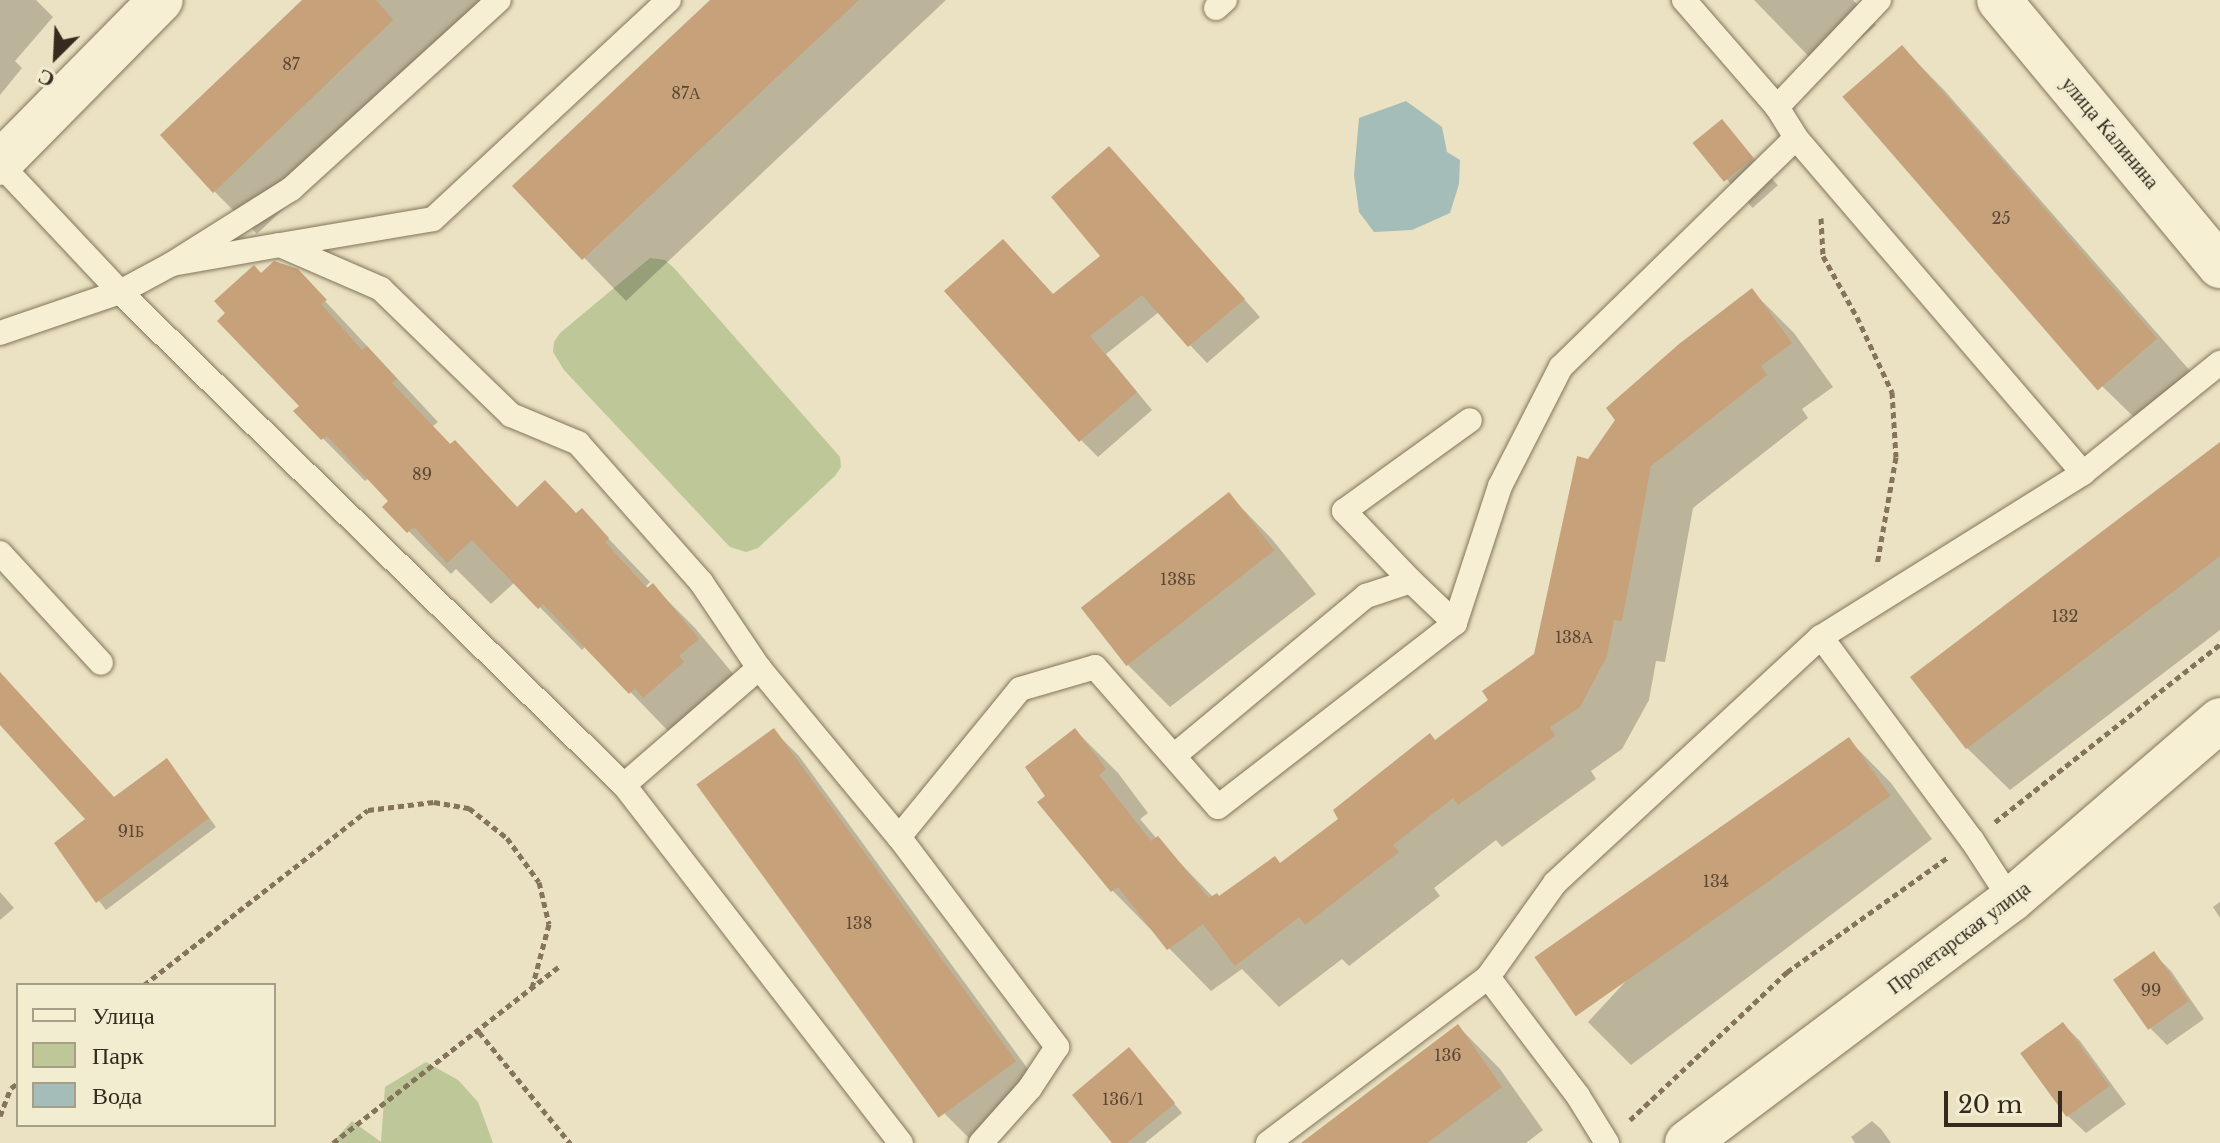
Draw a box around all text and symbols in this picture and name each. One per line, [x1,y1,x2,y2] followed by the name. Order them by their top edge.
[16,16,96,96] north arrow
[282,54,300,74] house number: 87
[33,63,59,94] text: С
[2056,72,2164,194] street label: улица Калинина
[671,83,701,103] house number: 87А
[1992,208,2010,228] house number: 25
[412,464,432,484] house number: 89
[1160,569,1196,589] house number: 138Б
[2052,606,2078,626] house number: 132
[1555,627,1593,647] house number: 138А
[118,821,144,841] house number: 91Б
[1703,871,1729,891] house number: 134
[1883,877,2035,999] street label: Пролетарская улица
[846,913,872,933] house number: 138
[2141,980,2161,1000] house number: 99
[16,983,276,1127] legend
[92,1001,155,1030] text: Улица
[92,1041,144,1070] text: Парк
[1434,1045,1462,1065] house number: 136
[1948,1075,2066,1125] scale bar
[92,1081,142,1110] text: Вода
[1102,1089,1144,1109] house number: 136/1
[1958,1090,2023,1119] text: 20 m

